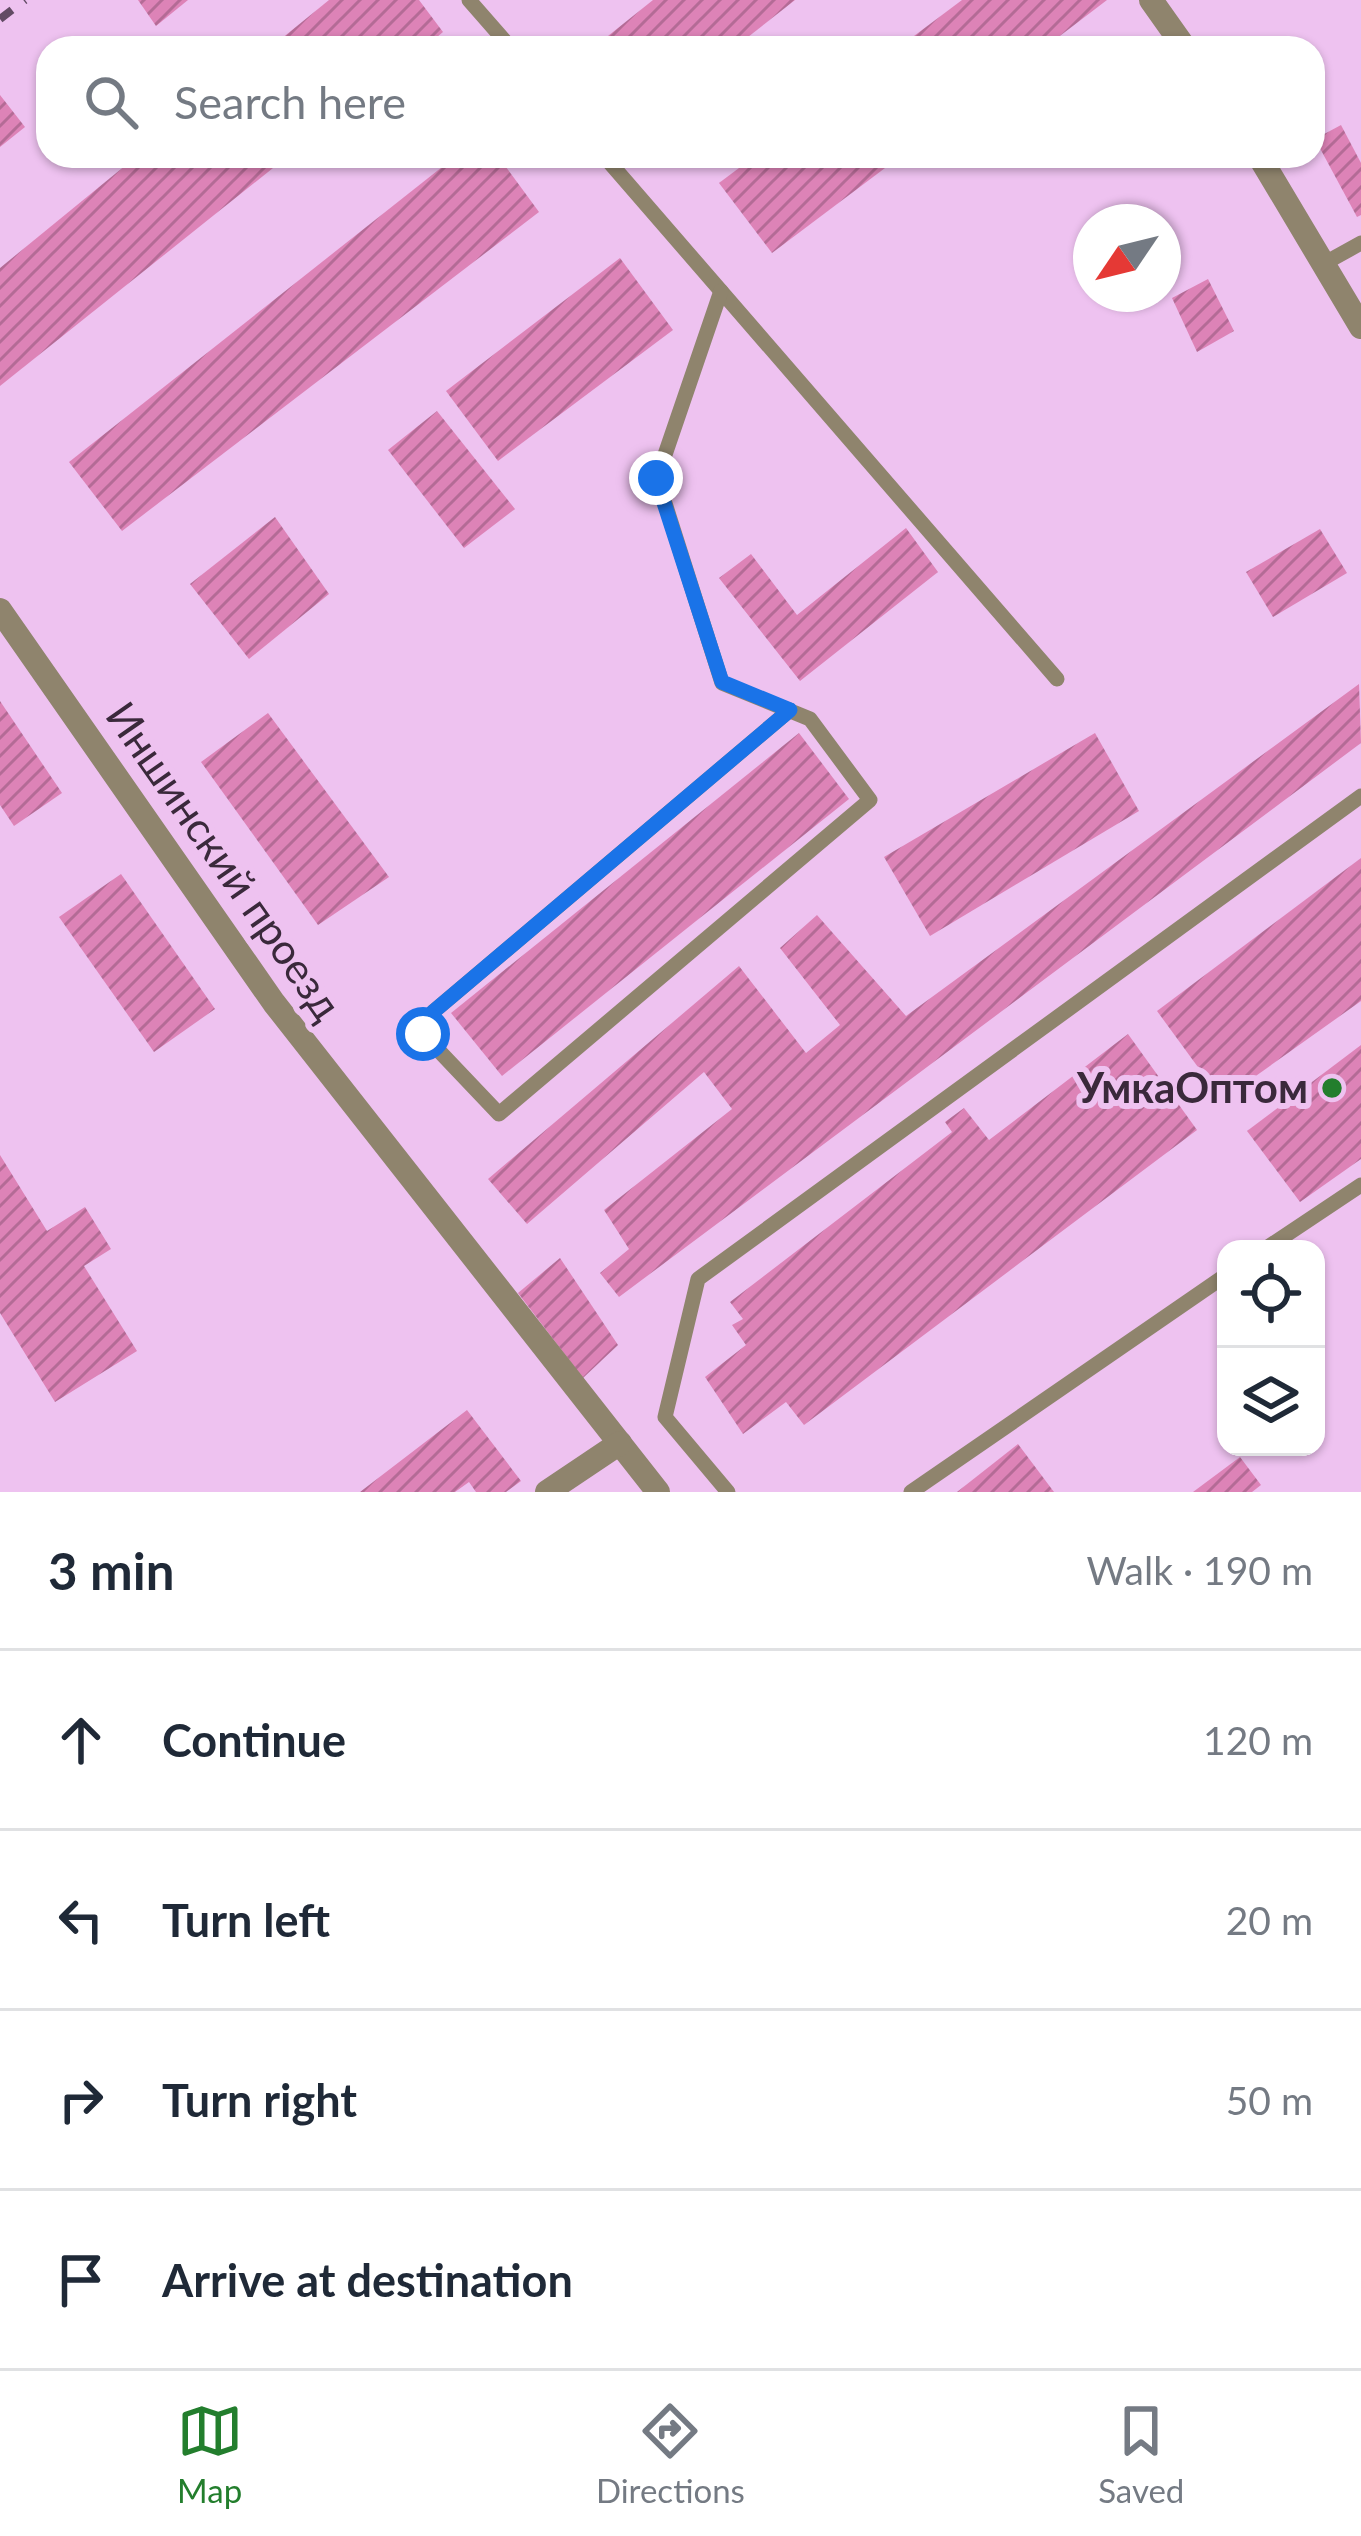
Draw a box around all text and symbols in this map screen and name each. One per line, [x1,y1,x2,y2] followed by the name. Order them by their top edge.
[36,36,1325,168] search box
[78,69,144,135] icon: search
[174,75,406,129] text: Search here
[1073,204,1181,312] north arrow
[629,451,683,505] route end
[96,692,353,1029] street label: Иншинский проезд
[396,1007,450,1061] route start
[1076,1062,1308,1112] place label: УмкаОптом
[1319,1075,1345,1101] marker: УмкаОптом
[1217,1240,1325,1456] map controls
[1217,1240,1325,1348] button: locate
[1217,1348,1325,1456] button: layers
[48,1540,174,1601] text: 3 min
[1086,1547,1313,1593] text: Walk · 190 m
[48,1707,114,1773] icon: ahead
[162,1713,346,1767] text: Continue
[1203,1717,1313,1763] text: 120 m
[48,1887,114,1953] icon: left
[162,1893,330,1947] text: Turn left
[1226,1897,1313,1943] text: 20 m
[48,2067,114,2133] icon: right
[162,2073,357,2127] text: Turn right
[1226,2077,1313,2123] text: 50 m
[48,2247,114,2313] icon: arrive
[162,2253,573,2307] text: Arrive at destination
[177,2398,243,2510] tab: Map
[596,2398,745,2510] tab: Directions
[1098,2398,1184,2510] tab: Saved

